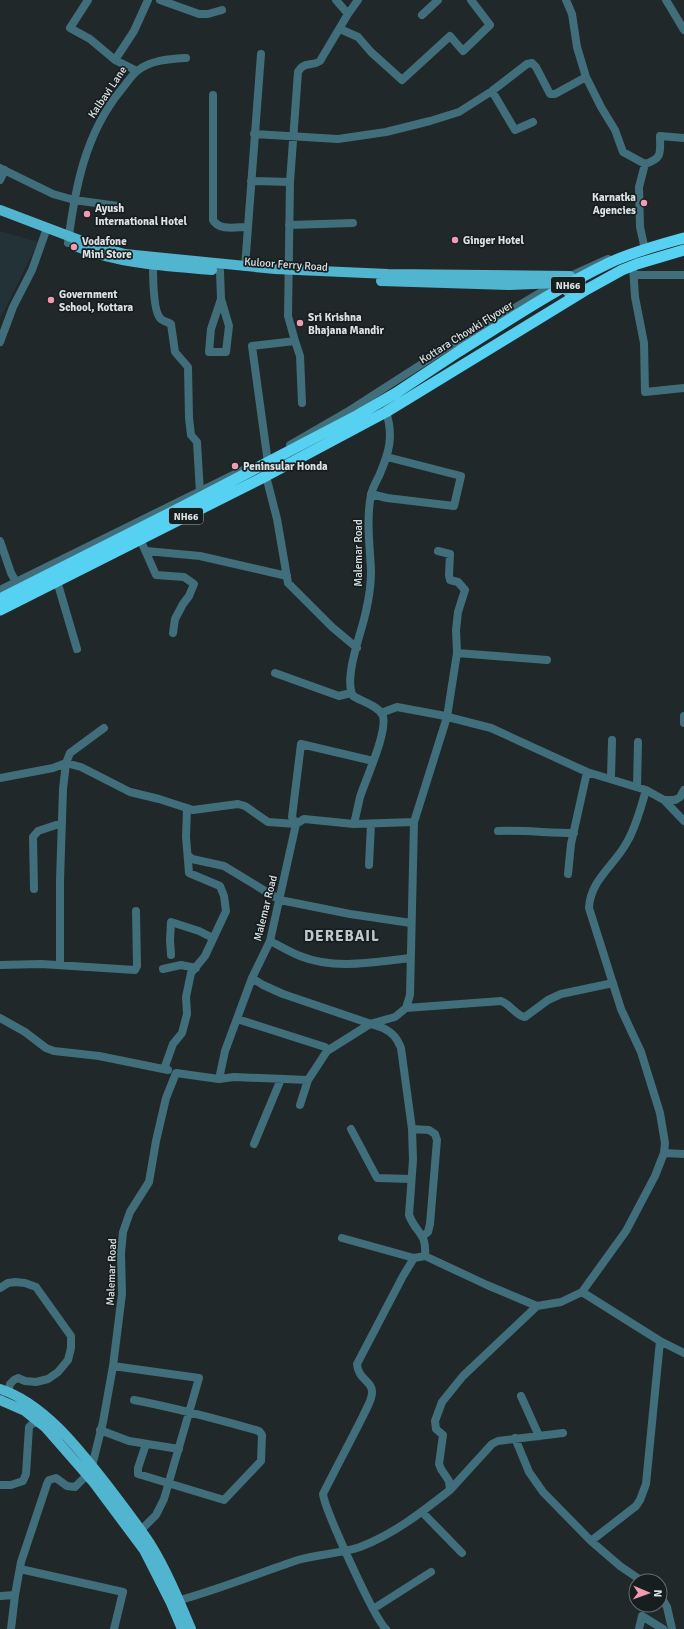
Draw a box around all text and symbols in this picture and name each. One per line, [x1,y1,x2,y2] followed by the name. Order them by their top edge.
[85,64,129,121] street label: Kalbavi Lane
[592,191,636,217] place label: Karnatka Agencies
[639,198,649,208] marker: Karnatka Agencies
[95,202,187,228] place label: Ayush International Hotel
[82,209,92,219] marker: Ayush International Hotel
[463,234,524,247] place label: Ginger Hotel
[82,235,132,261] place label: Vodafone Mini Store
[450,235,460,245] marker: Ginger Hotel
[69,242,79,252] marker: Vodafone Mini Store
[244,255,328,274] street label: Kuloor Ferry Road
[551,277,585,293] road number: NH66
[59,288,133,314] place label: Government School, Kottara
[46,295,56,305] marker: Government School, Kottara
[417,298,516,367] street label: Kottara Chowki Flyover
[308,311,385,337] place label: Sri Krishna Bhajana Mandir
[295,318,305,328] marker: Sri Krishna Bhajana Mandir
[243,460,328,473] place label: Peninsular Honda
[230,461,240,471] marker: Peninsular Honda
[169,508,203,524] road number: NH66
[352,519,365,587] street label: Malemar Road
[251,874,280,942] street label: Malemar Road
[304,927,380,945] district label: DEREBAIL
[104,1238,119,1306] street label: Malemar Road
[628,1573,668,1613] north arrow
[651,1589,664,1597] text: N

